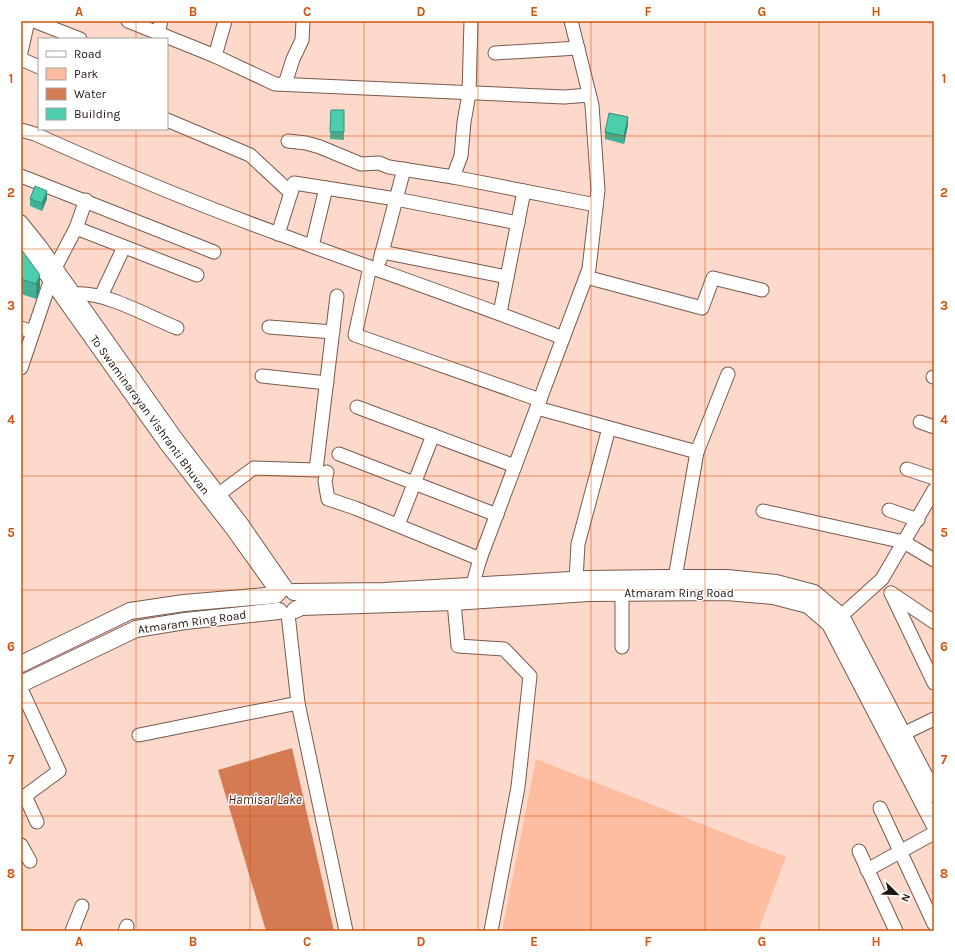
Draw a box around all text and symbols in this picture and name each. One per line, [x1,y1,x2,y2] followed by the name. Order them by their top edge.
[75,4,83,19] text: A
[189,4,197,19] text: B
[303,4,311,19] text: C
[417,4,426,19] text: D
[530,4,538,19] text: E
[644,4,652,19] text: F
[758,4,766,19] text: G
[871,4,881,19] text: H
[38,38,168,130] legend
[74,47,102,61] text: Road
[74,67,99,81] text: Park
[9,71,13,86] text: 1
[942,71,946,86] text: 1
[74,87,107,101] text: Water
[74,107,121,121] text: Building
[7,185,15,200] text: 2
[940,185,948,200] text: 2
[7,298,15,313] text: 3
[940,298,948,313] text: 3
[87,333,213,497] street label: To Swaminarayan Vishranti Bhuvan
[7,412,15,427] text: 4
[940,412,948,427] text: 4
[7,525,15,540] text: 5
[940,525,948,540] text: 5
[624,586,734,600] street label: Atmaram Ring Road
[137,607,247,637] street label: Atmaram Ring Road
[7,639,15,654] text: 6
[940,639,948,654] text: 6
[8,752,15,767] text: 7
[941,752,948,767] text: 7
[228,792,302,807] water label: Hamisar Lake
[7,866,15,881] text: 8
[940,866,948,881] text: 8
[877,874,917,914] north arrow
[898,892,913,904] text: N
[75,934,83,949] text: A
[189,934,197,949] text: B
[303,934,311,949] text: C
[417,934,426,949] text: D
[530,934,538,949] text: E
[644,934,652,949] text: F
[758,934,766,949] text: G
[871,934,881,949] text: H

